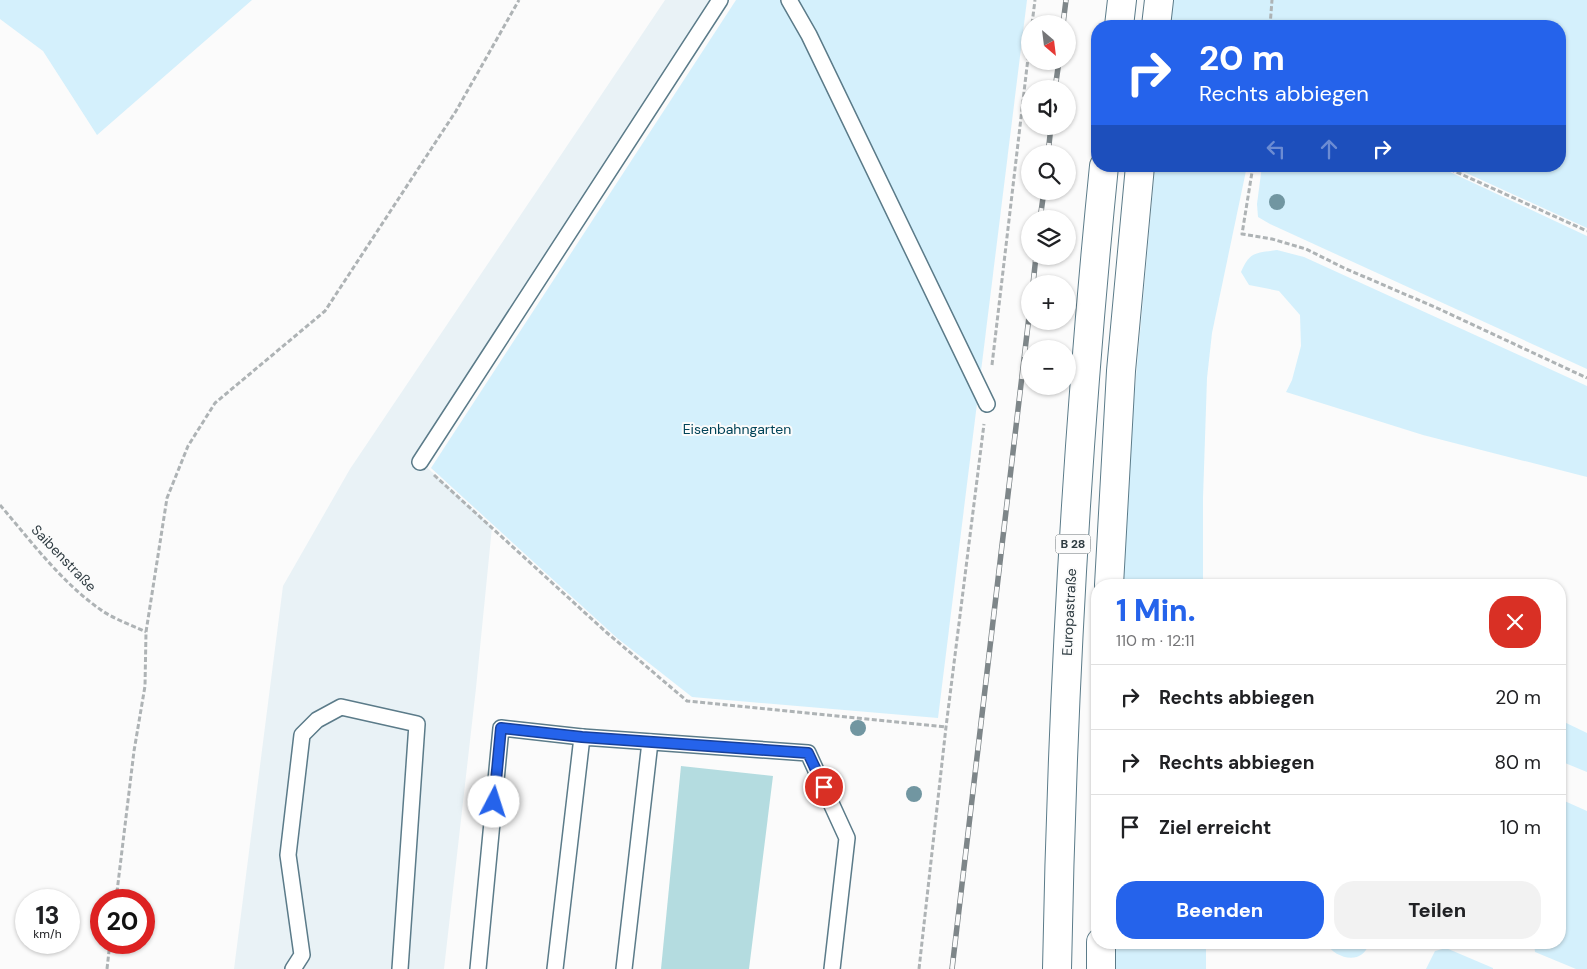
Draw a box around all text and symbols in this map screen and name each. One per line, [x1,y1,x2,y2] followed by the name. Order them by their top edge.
[1021,15,1076,70] north arrow
[1021,15,1076,395] map controls
[1199,35,1285,81] text: 20 m
[1116,40,1181,105] icon: right
[1199,79,1369,108] text: Rechts abbiegen
[1021,80,1076,135] button: sound
[1262,135,1290,163] icon: left
[1315,135,1343,163] icon: ahead
[1368,135,1396,163] icon: right
[1021,145,1076,200] button: search
[1021,210,1076,265] button: layers
[1021,275,1076,330] button: +
[1021,340,1076,395] button: −
[683,420,791,438] park label: Eisenbahngarten
[28,521,100,595] street label: Saibenstraße
[1056,534,1090,554] road number: B 28
[1058,568,1080,656] street label: Europastraße
[1116,591,1195,630] text: 1 Min.
[1489,596,1541,648] button: close
[1116,630,1195,651] text: 110 m · 12:11
[1116,683,1144,711] icon: right
[1159,685,1314,710] text: Rechts abbiegen
[1495,685,1541,710] text: 20 m
[1116,748,1144,776] icon: right
[1159,750,1314,775] text: Rechts abbiegen
[1494,750,1541,775] text: 80 m
[803,766,845,808] pin
[810,773,838,801] icon: arrive
[467,775,519,827] position arrow
[1116,813,1144,841] icon: arrive
[1159,815,1271,840] text: Ziel erreicht
[1500,815,1541,840] text: 10 m
[1116,881,1324,939] button: Beenden
[1334,881,1541,939] button: Teilen
[90,889,155,954] speed limit sign: 20
[35,899,60,932] text: 13
[33,926,62,942] text: km/h

